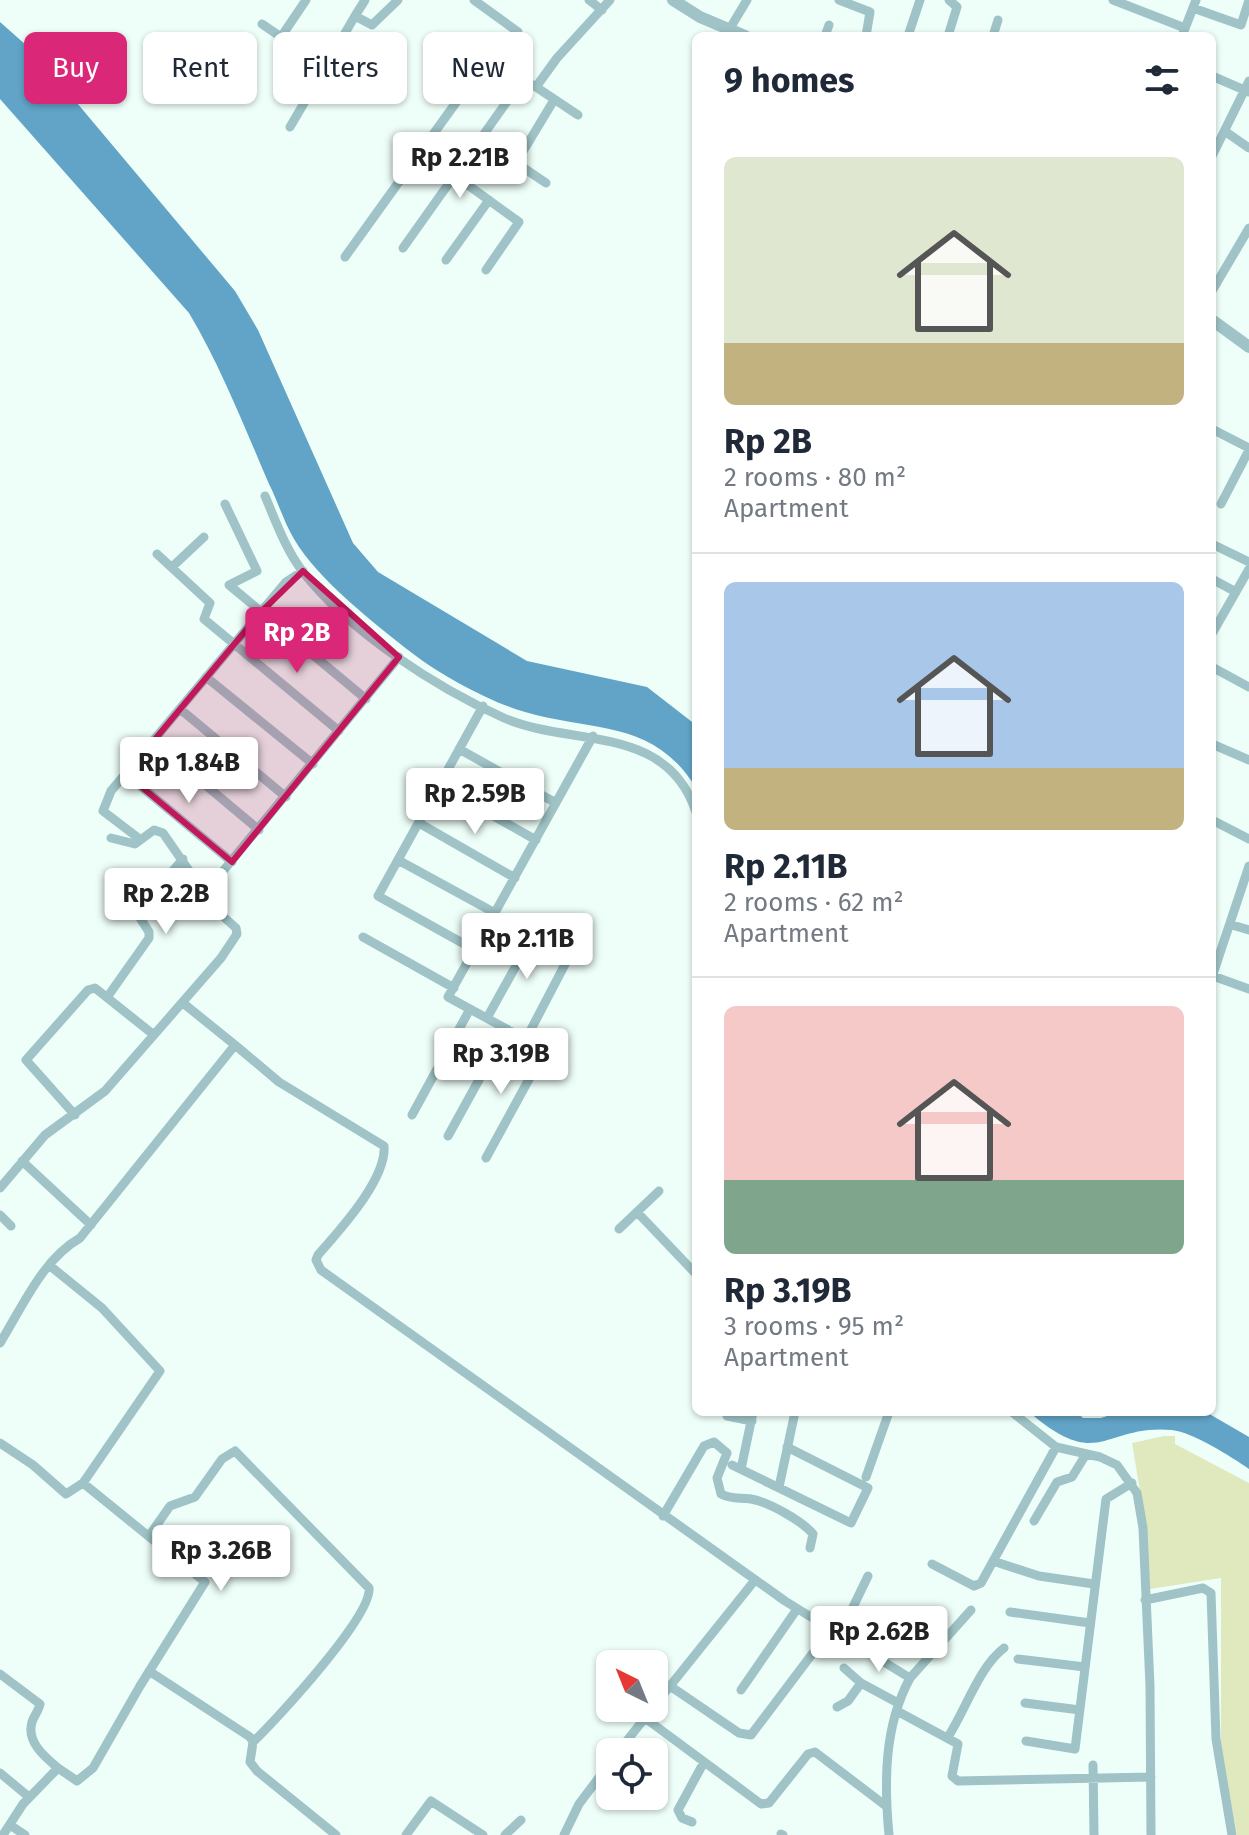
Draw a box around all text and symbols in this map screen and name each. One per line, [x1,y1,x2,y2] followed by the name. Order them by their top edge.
[24,32,127,104] chip: Buy
[143,32,257,104] chip: Rent
[273,32,407,104] chip: Filters
[423,32,533,104] chip: New
[1140,58,1184,102] icon: filters
[724,60,855,101] text: 9 homes
[377,132,543,200] pin: Rp 2.21B
[411,142,509,173] text: Rp 2.21B
[882,209,1026,353] icon: home
[724,421,812,462] text: Rp 2B
[724,462,906,493] text: 2 rooms · 80 m²
[724,493,849,524] text: Apartment
[241,607,353,675] pin: Rp 2B
[263,617,331,648] text: Rp 2B
[882,634,1026,778] icon: home
[106,737,272,805] pin: Rp 1.84B
[138,747,240,778] text: Rp 1.84B
[392,768,558,836] pin: Rp 2.59B
[424,778,526,809] text: Rp 2.59B
[724,846,848,887] text: Rp 2.11B
[92,868,240,936] pin: Rp 2.2B
[123,878,209,909] text: Rp 2.2B
[724,887,904,918] text: 2 rooms · 62 m²
[444,913,610,981] pin: Rp 2.11B
[724,918,849,949] text: Apartment
[480,923,574,954] text: Rp 2.11B
[418,1028,584,1096] pin: Rp 3.19B
[452,1038,550,1069] text: Rp 3.19B
[882,1058,1026,1202] icon: home
[724,1270,852,1311] text: Rp 3.19B
[724,1311,904,1342] text: 3 rooms · 95 m²
[724,1342,849,1373] text: Apartment
[138,1525,304,1593] pin: Rp 3.26B
[170,1535,272,1566] text: Rp 3.26B
[796,1606,962,1674] pin: Rp 2.62B
[829,1616,929,1647] text: Rp 2.62B
[596,1650,668,1722] north arrow
[596,1650,668,1810] map controls
[596,1738,668,1810] button: locate

